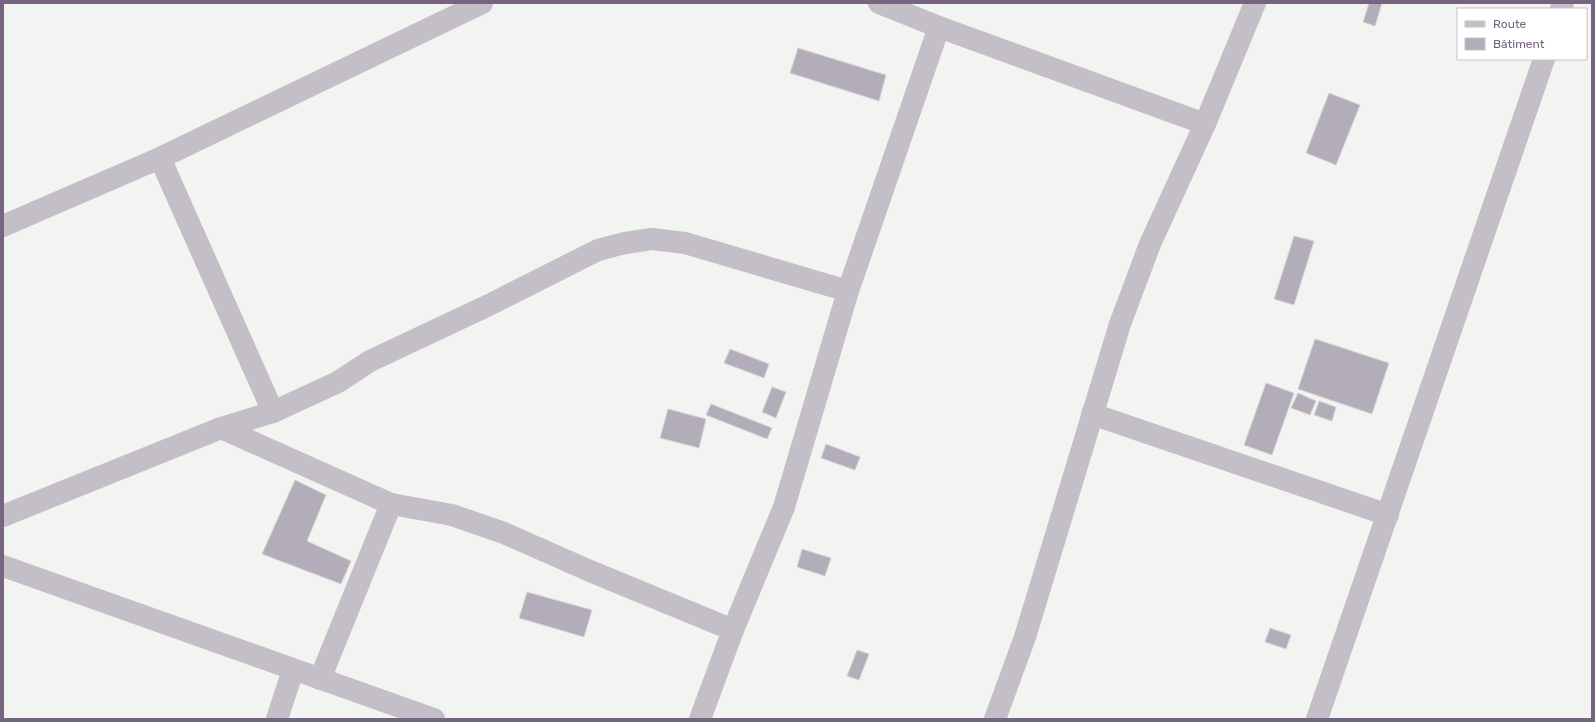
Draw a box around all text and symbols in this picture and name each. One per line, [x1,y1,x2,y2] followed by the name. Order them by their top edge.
[1457,8,1587,60] legend
[1493,17,1527,31] text: Route
[1493,37,1545,51] text: Bâtiment

